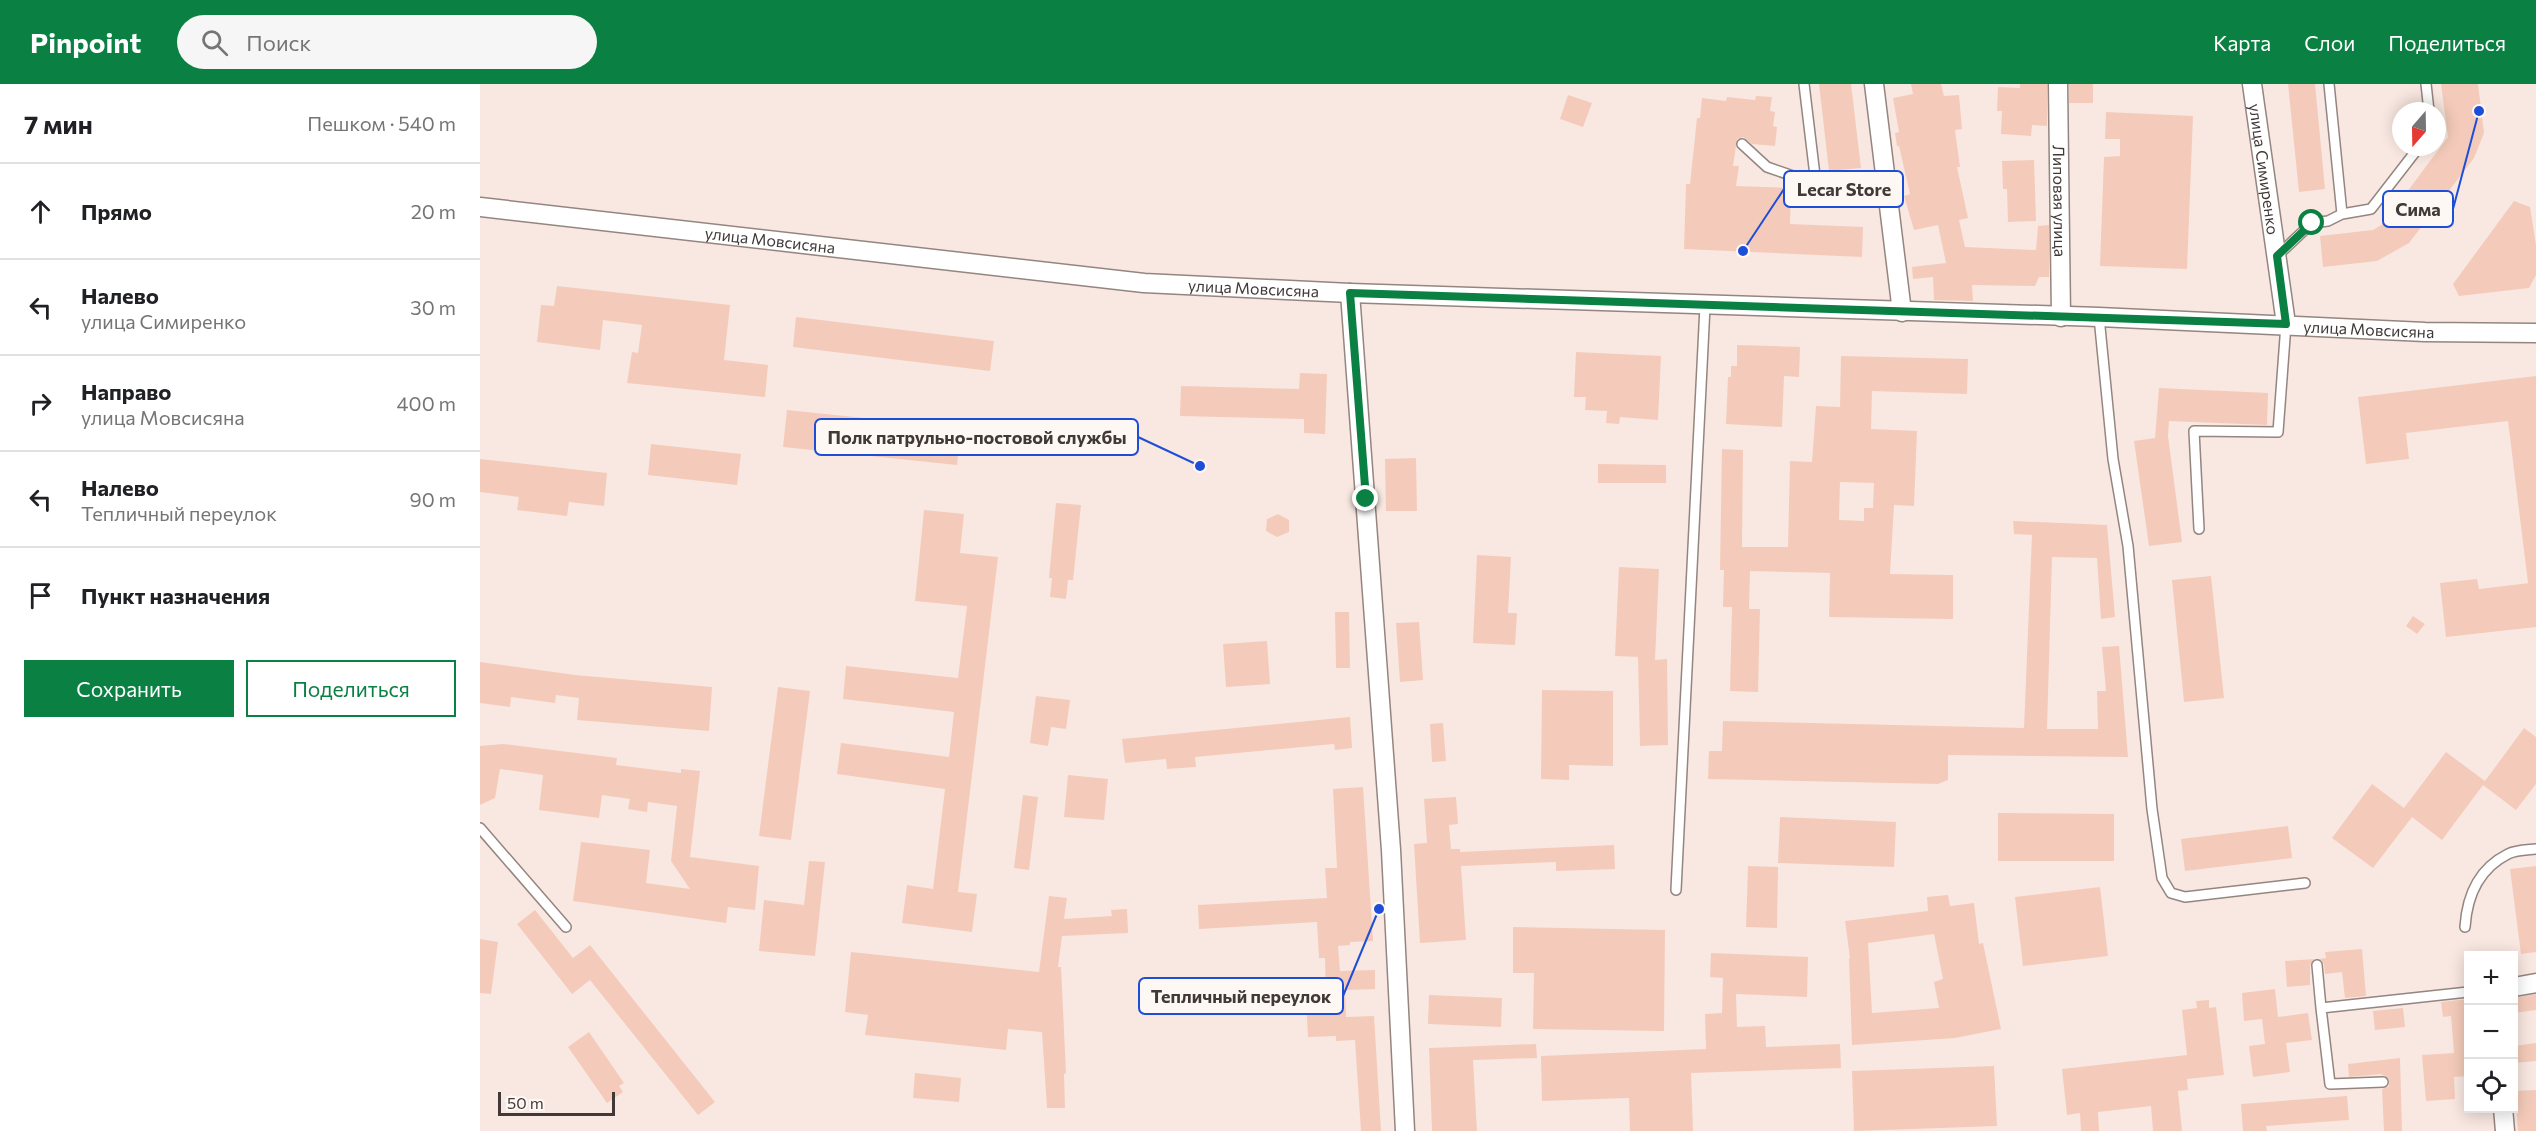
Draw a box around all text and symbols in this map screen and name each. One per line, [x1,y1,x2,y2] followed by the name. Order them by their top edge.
[177,15,597,69] search box
[30,25,141,59] text: Pinpoint
[198,26,231,59] icon: search
[246,29,311,56] text: Поиск
[2213,30,2271,55] text: Карта
[2304,30,2355,55] text: Слои
[2388,30,2506,55] text: Поделиться
[2246,102,2283,236] street label: улица Симиренко
[2392,102,2446,156] north arrow
[24,108,93,139] text: 7 мин
[307,111,456,135] text: Пешком · 540 m
[2050,145,2070,257] street label: Липовая улица
[1784,171,1903,207] callout: Lecar Store
[1797,178,1891,200] text: Lecar Store
[2383,191,2453,227] callout: Сима
[24,195,57,228] icon: ahead
[81,198,152,225] text: Прямо
[2395,198,2441,220] text: Сима
[411,199,456,223] text: 20 m
[2298,209,2324,235] route start
[704,223,836,257] street label: улица Мовсисяна
[1188,275,1319,300] street label: улица Мовсисяна
[81,282,159,309] text: Налево
[24,291,57,324] icon: left
[410,295,456,319] text: 30 m
[81,309,246,333] text: улица Симиренко
[2303,316,2434,341] street label: улица Мовсисяна
[81,378,171,405] text: Направо
[24,387,57,420] icon: right
[397,391,456,415] text: 400 m
[81,405,245,429] text: улица Мовсисяна
[815,419,1138,455] callout: Полк патрульно-постовой службы
[828,426,1126,448] text: Полк патрульно-постовой службы
[81,474,159,501] text: Налево
[24,483,57,516] icon: left
[1352,485,1378,511] route end
[410,487,456,511] text: 90 m
[81,501,277,525] text: Тепличный переулок
[24,579,57,612] icon: arrive
[81,582,270,609] text: Пункт назначения
[24,660,234,717] button: Сохранить
[246,660,456,717] button: Поделиться
[2464,951,2518,1113] map controls
[2464,951,2518,1005] button: +
[1139,978,1343,1014] callout: Тепличный переулок
[1151,985,1332,1007] text: Тепличный переулок
[2464,1005,2518,1059] button: −
[2464,1059,2518,1113] button: locate
[498,1089,615,1116] scale bar
[507,1093,544,1112] text: 50 m

